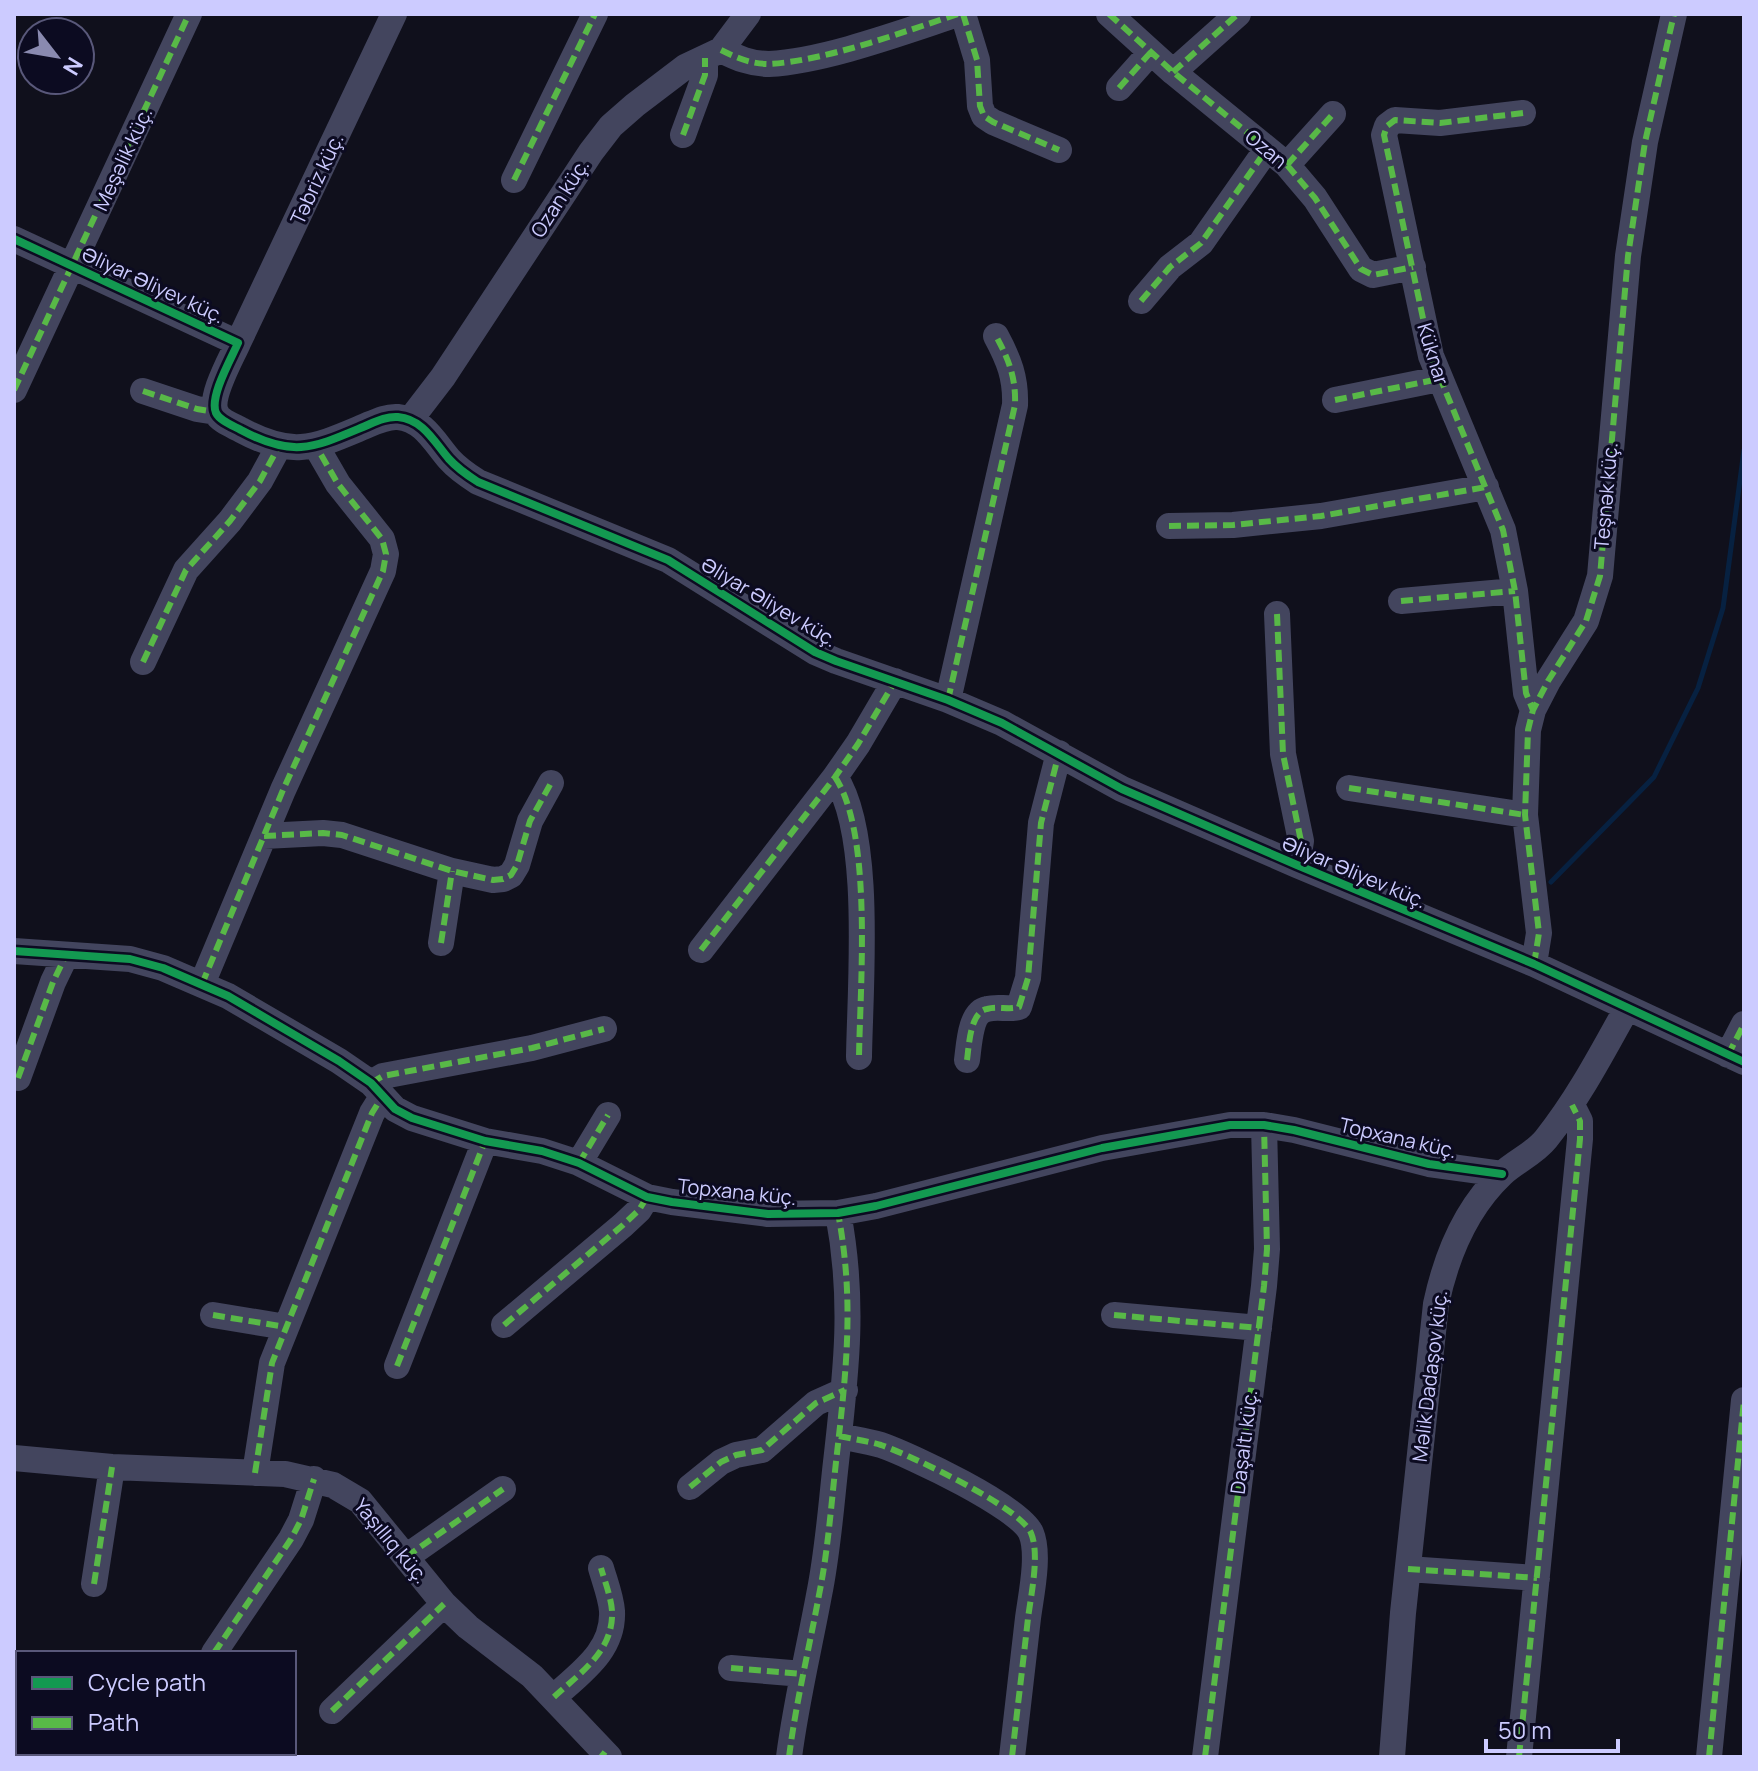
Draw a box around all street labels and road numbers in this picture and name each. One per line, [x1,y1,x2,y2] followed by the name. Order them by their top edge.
[87,103,158,215] street label: Meşəlik küç.
[1239,123,1293,174] street label: Ozan
[284,129,349,229] street label: Təbriz küç.
[524,153,595,242] street label: Ozan küç.
[78,240,229,329] street label: Əliyar Əliyev küç.
[1411,320,1456,388] street label: Küknar
[1587,441,1624,551] street label: Teşnək küç.
[696,550,842,653] street label: Əliyar Əliyev küç.
[1278,829,1431,914] street label: Əliyar Əliyev küç.
[1337,1111,1459,1164] street label: Topxana küç.
[676,1172,798,1211] street label: Topxana küç.
[1406,1288,1453,1463] street label: Məlik Dadaşov küç.
[1224,1388,1263,1496] street label: Daşaltı küç.
[348,1492,435,1589] street label: Yaşıllıq küç.

